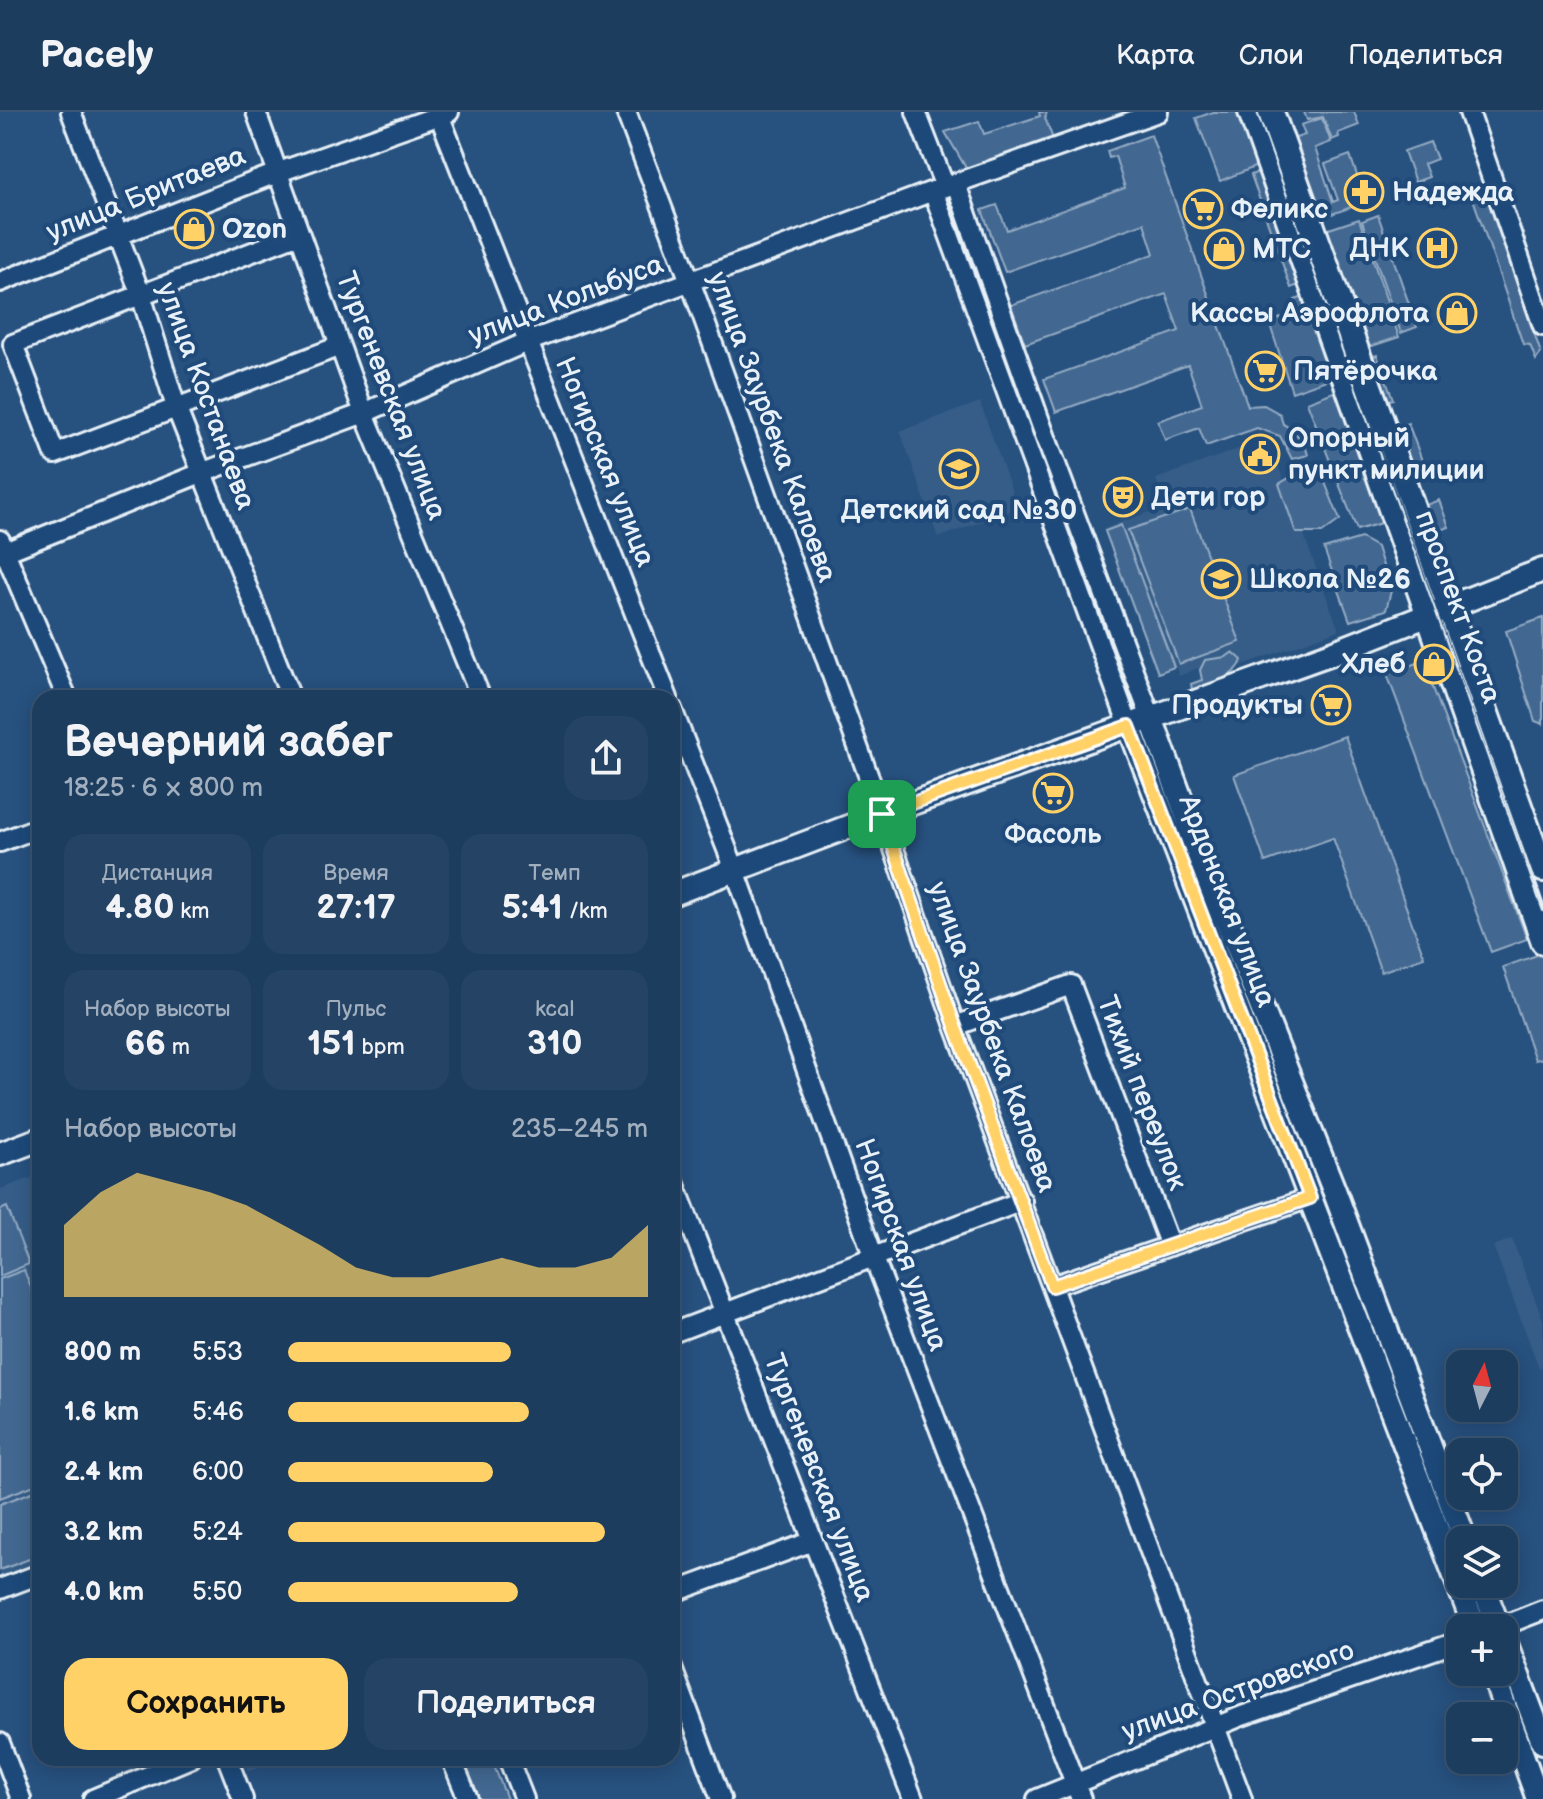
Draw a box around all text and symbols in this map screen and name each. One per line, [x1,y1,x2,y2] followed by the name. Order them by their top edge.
[40,33,153,78] text: Pacely
[1116,39,1195,72] text: Карта
[1239,39,1304,72] text: Слои
[1348,39,1503,72] text: Поделиться
[42,139,251,249] street label: улица Бритаева
[1343,171,1385,213] pharmacy icon: Надежда
[1392,176,1515,209] place label: Надежда
[1182,188,1224,230] supermarket icon: Феликс
[1231,193,1328,226] place label: Феликс
[173,208,215,250] shop icon: Ozon
[222,213,287,246] place label: Ozon
[1416,227,1458,269] hospital icon: ДНК
[1203,228,1245,270] shop icon: МТС
[1349,232,1409,265] place label: ДНК
[1252,233,1311,266] place label: МТС
[464,248,668,352] street label: улица Кольбуса
[328,267,454,525] street label: Тургеневская улица
[700,267,844,587] street label: улица Заурбека Калоева
[150,278,263,515] street label: улица Костанаева
[1436,292,1478,334] shop icon: Кассы Аэрофлота
[1190,297,1430,330] place label: Кассы Аэрофлота
[1244,350,1286,392] supermarket icon: Пятёрочка
[548,352,662,572] street label: Ногирская улица
[1293,355,1438,388] place label: Пятёрочка
[1288,422,1485,487] place label: Опорный пункт милиции
[1239,433,1281,475] public building icon: Опорный пункт милиции
[938,448,980,490] school or university icon: Детский сад №30
[1102,476,1144,518] theatre icon: Дети гор
[1151,481,1266,514] place label: Дети гор
[841,494,1077,527] place label: Детский сад №30
[1408,506,1508,708] street label: проспект Коста
[1200,558,1242,600] school or university icon: Школа №26
[1249,563,1411,596] place label: Школа №26
[1413,643,1455,685] shop icon: Хлеб
[1340,648,1406,681] place label: Хлеб
[1310,684,1352,726] supermarket icon: Продукты
[1171,689,1303,722] place label: Продукты
[64,716,393,769] text: Вечерний забег
[564,716,648,800] button: share
[1032,772,1074,814] supermarket icon: Фасоль
[64,773,263,804] text: 18:25 · 6 × 800 m
[848,780,916,848] pin
[1171,789,1283,1012] street label: Ардонская улица
[860,792,904,836] icon: arrive
[1005,818,1102,851] place label: Фасоль
[102,860,213,887] text: Дистанция
[323,860,389,887] text: Время
[529,860,581,887] text: Темп
[920,877,1064,1197] street label: улица Заурбека Калоева
[105,887,174,928] text: 4.80
[316,887,396,928] text: 27:17
[502,887,563,928] text: 5:41
[174,898,209,925] text: km
[563,898,608,925] text: /km
[1090,991,1194,1195] street label: Тихий переулок
[84,996,231,1023] text: Набор высоты
[326,996,386,1023] text: Пульс
[535,996,574,1023] text: kcal
[125,1023,166,1064] text: 66
[307,1023,355,1064] text: 151
[527,1023,582,1064] text: 310
[166,1034,190,1061] text: m
[355,1034,405,1061] text: bpm
[64,1114,237,1145] text: Набор высоты
[511,1114,648,1145] text: 235–245 m
[847,1135,955,1356] street label: Ногирская улица
[64,1337,141,1368] text: 800 m
[192,1337,243,1368] text: 5:53
[756,1349,882,1607] street label: Тургеневская улица
[1446,1350,1518,1422] north arrow
[1446,1350,1518,1774] map controls
[64,1397,139,1428] text: 1.6 km
[192,1397,244,1428] text: 5:46
[1446,1438,1518,1510] button: locate
[64,1457,143,1488] text: 2.4 km
[192,1457,244,1488] text: 6:00
[64,1517,143,1548] text: 3.2 km
[192,1517,243,1548] text: 5:24
[1446,1526,1518,1598] button: layers
[64,1577,144,1608] text: 4.0 km
[192,1577,242,1608] text: 5:50
[1446,1614,1518,1686] button: +
[1117,1634,1359,1748] street label: улица Островского
[64,1658,348,1750] button: Сохранить
[364,1658,648,1750] button: Поделиться
[1446,1702,1518,1774] button: −

